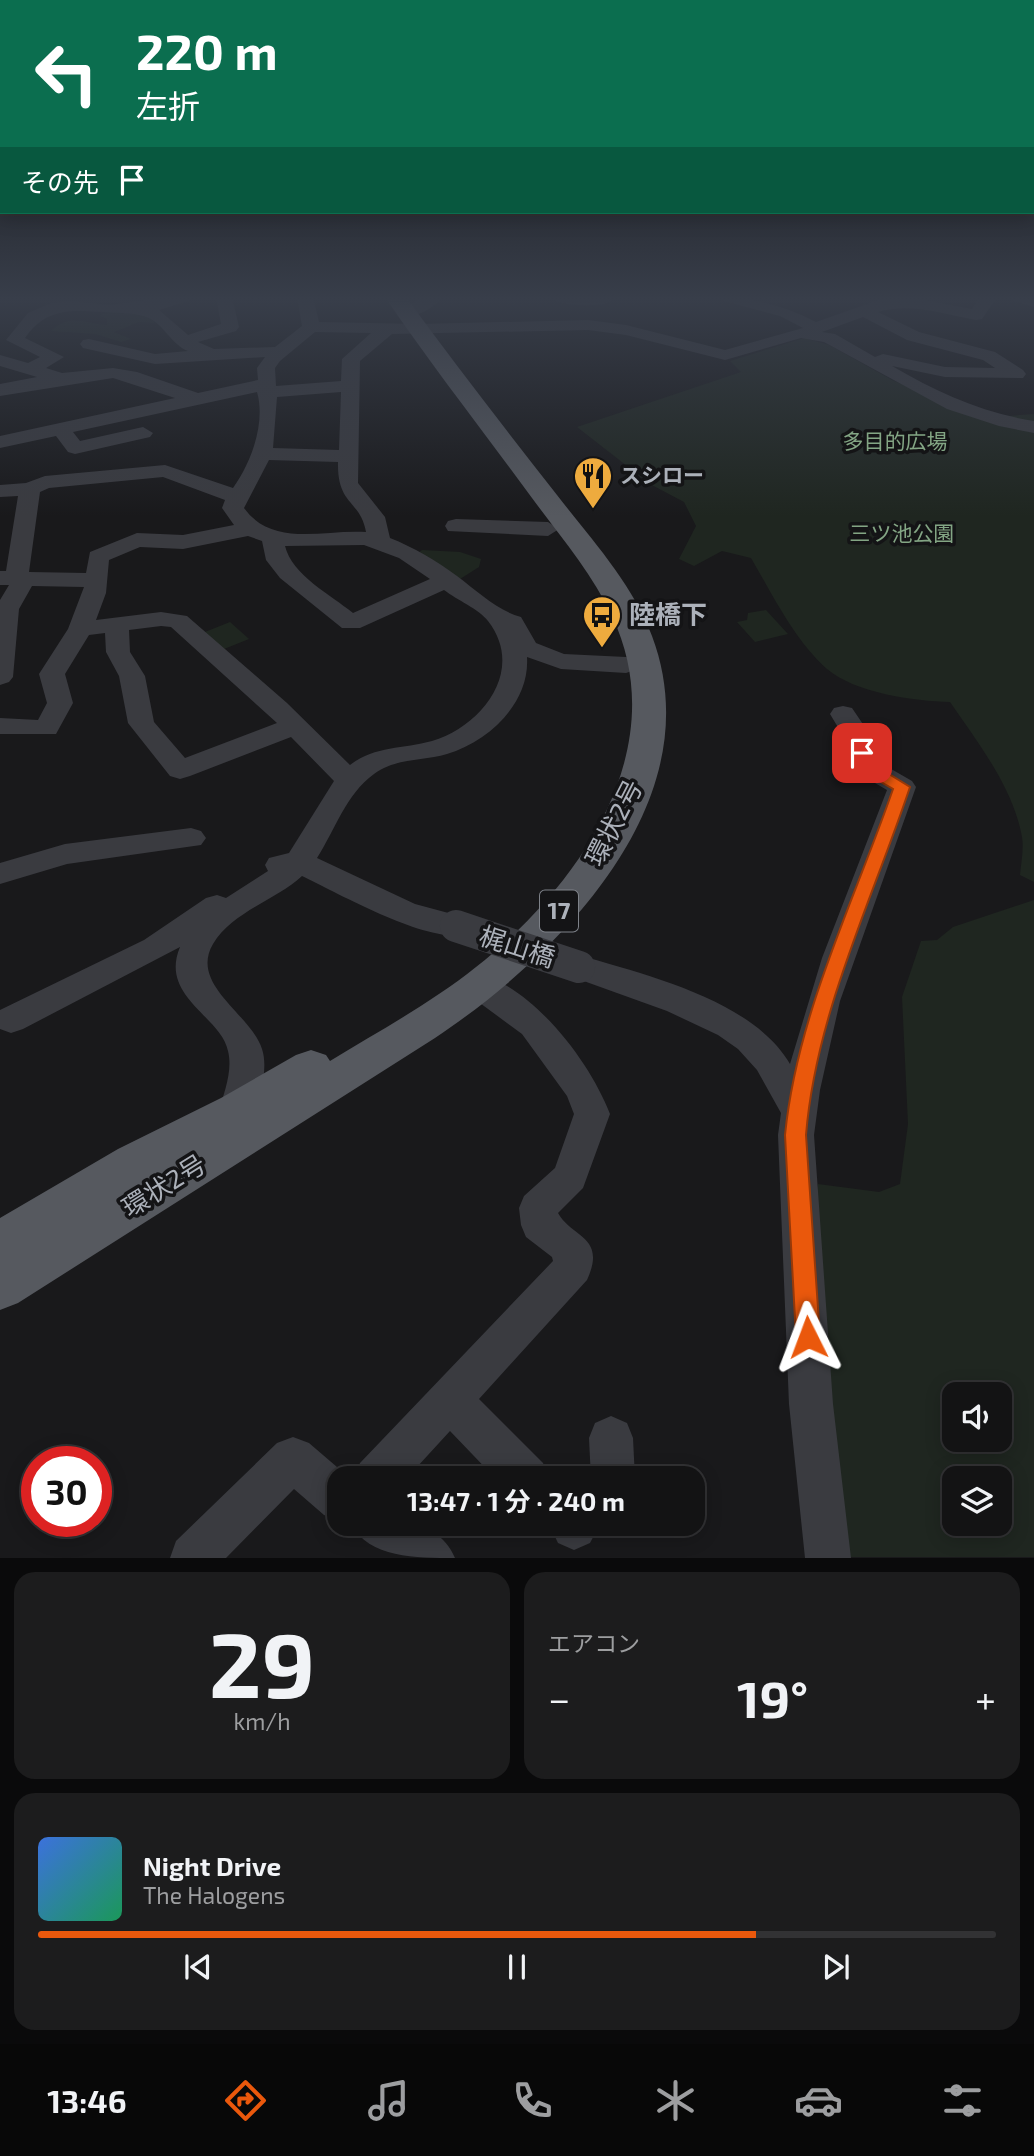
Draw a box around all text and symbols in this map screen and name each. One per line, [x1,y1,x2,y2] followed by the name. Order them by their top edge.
[136,21,278,80] text: 220 m
[21,28,112,119] icon: left
[136,86,200,124] text: 左折
[113,161,151,199] icon: arrive
[21,166,99,197] text: その先
[843,428,948,453] park label: 多目的広場
[572,455,614,510] restaurant icon: スシロー
[620,462,704,487] place label: スシロー
[850,520,955,545] park label: 三ツ池公園
[581,594,623,649] bus stop icon: 陸橋下
[629,598,707,629] place label: 陸橋下
[832,723,892,783] pin
[843,734,881,772] icon: arrive
[578,774,647,871] street label: 環状2号
[540,890,578,931] road number: 17
[476,919,559,972] street label: 梶山橋
[116,1147,211,1222] street label: 環状2号
[771,1300,845,1374] position arrow
[942,1382,1012,1536] map controls
[942,1382,1012,1452] button: sound
[21,1446,112,1537] speed limit sign: 30
[942,1466,1012,1536] button: layers
[407,1485,625,1516] text: 13:47 · 1 分 · 240 m
[209,1607,315,1716] text: 29
[548,1629,640,1657] text: エアコン
[737,1666,808,1728] text: 19°
[548,1675,570,1721] text: −
[975,1675,996,1721] text: +
[233,1707,291,1735] text: km/h
[143,1850,281,1881] text: Night Drive
[143,1881,285,1909] text: The Halogens
[179,1948,217,1986] icon: previous
[498,1948,536,1986] icon: pause
[817,1948,855,1986] icon: next
[221,2076,270,2125] icon: directions
[364,2076,413,2125] icon: music
[508,2076,557,2125] icon: phone
[651,2076,700,2125] icon: climate
[794,2076,843,2125] icon: car
[938,2076,987,2125] icon: filters
[47,2081,127,2119] text: 13:46

